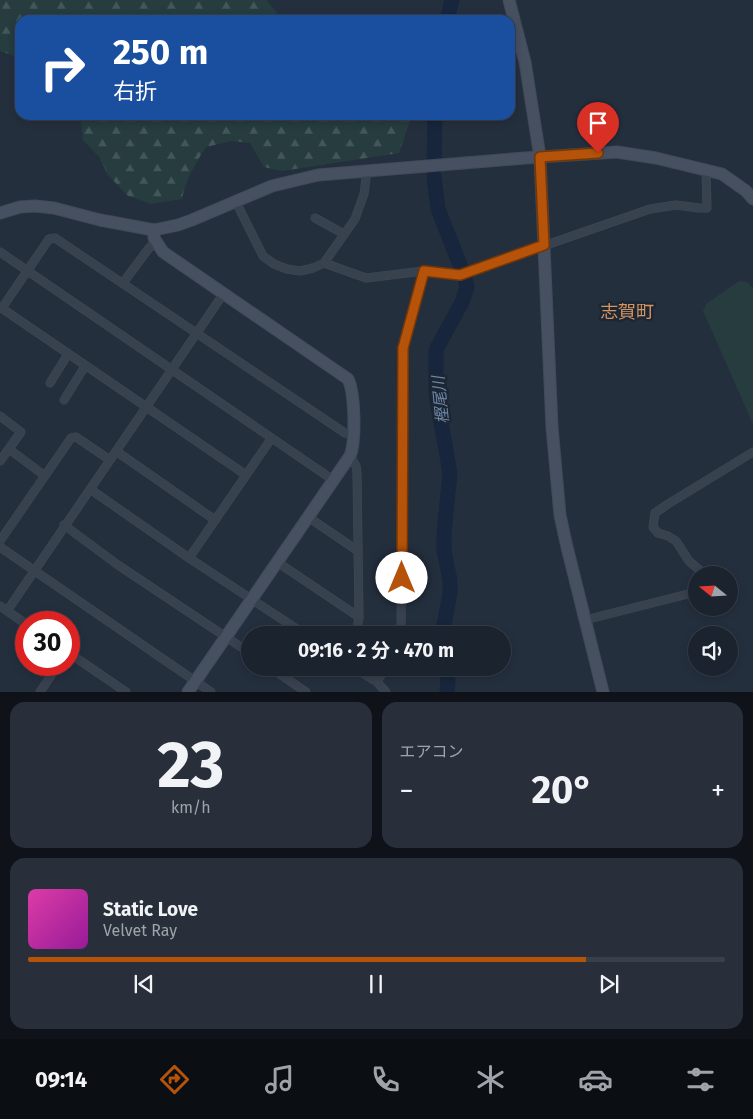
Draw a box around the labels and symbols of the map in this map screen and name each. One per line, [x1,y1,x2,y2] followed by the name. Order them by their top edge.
[577,102,619,153] pin
[600,301,654,323] district label: 志賀町
[428,373,452,425] water label: 樫尾川
[375,551,427,603] position arrow
[688,566,738,616] north arrow
[15,611,80,676] speed limit sign: 30

